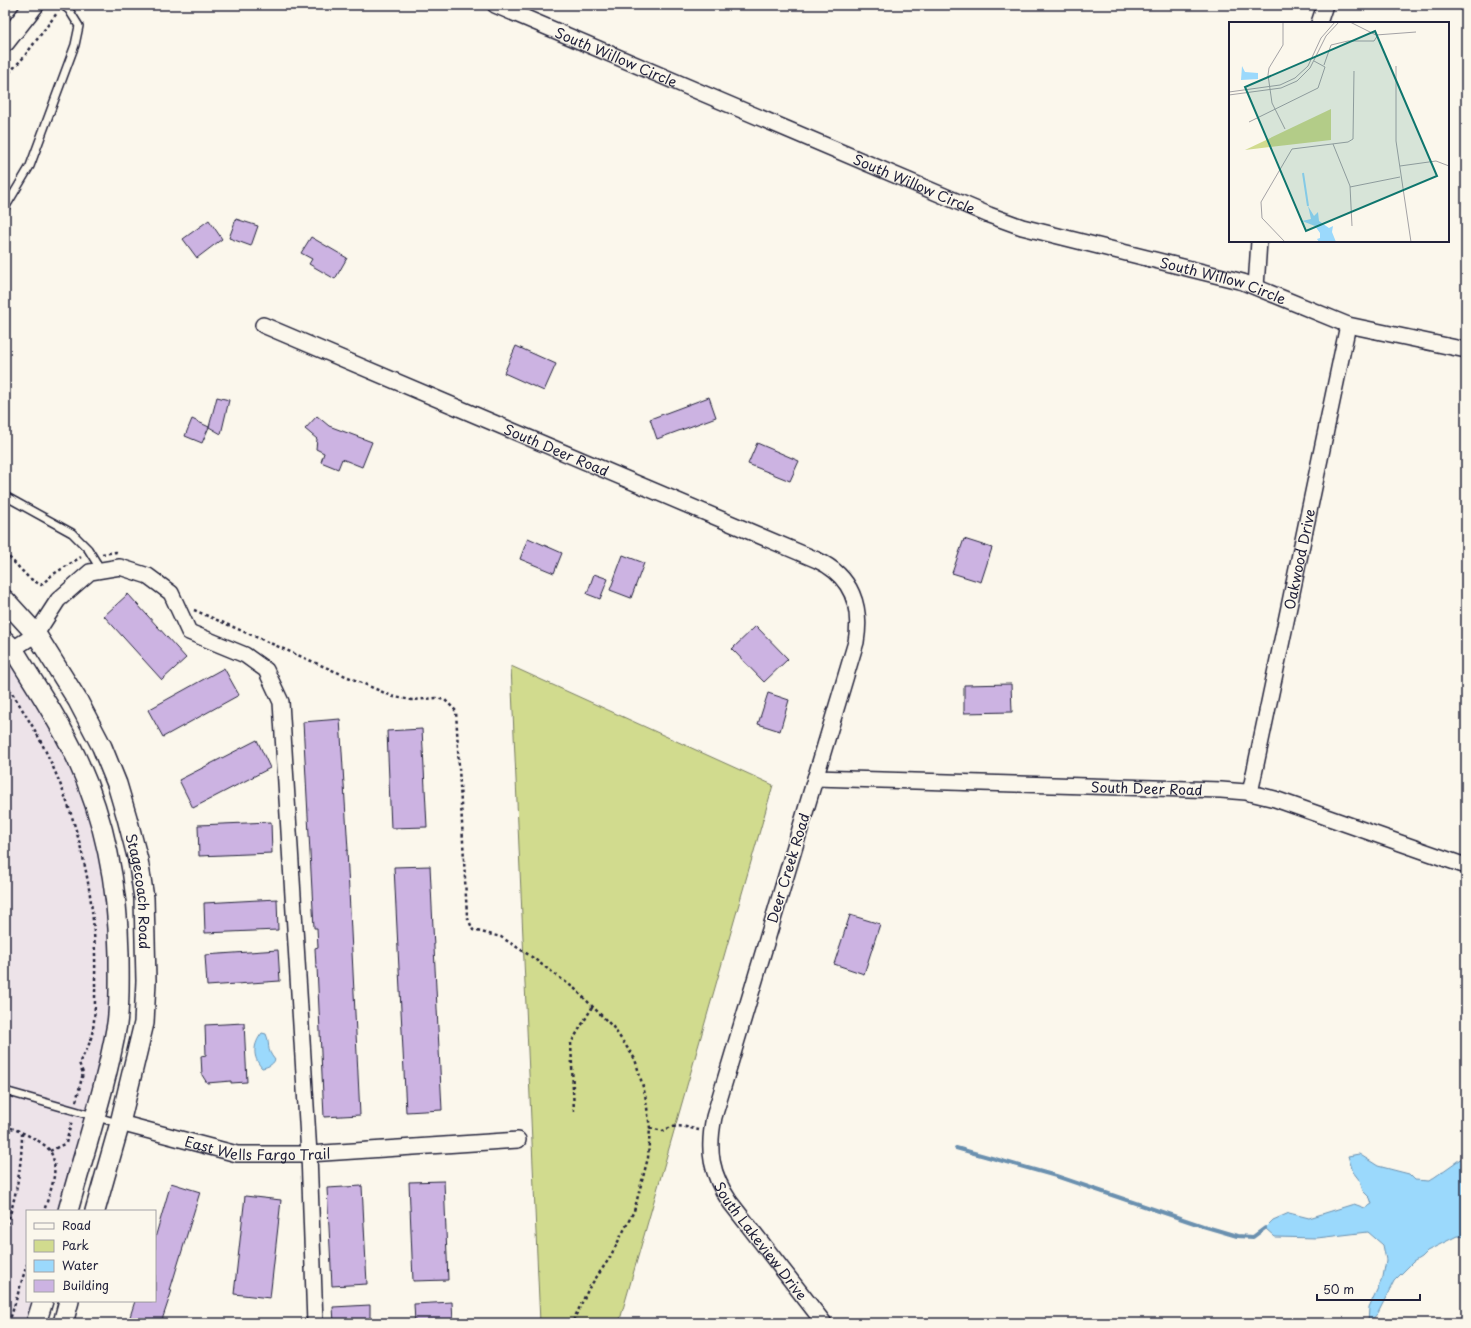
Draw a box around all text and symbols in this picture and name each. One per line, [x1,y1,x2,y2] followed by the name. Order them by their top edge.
[552,21,681,92] street label: South Willow Circle
[1229,22,1449,242] inset map
[850,148,979,219] street label: South Willow Circle
[1158,251,1290,309] street label: South Willow Circle
[501,418,612,481] street label: South Deer Road
[1278,507,1320,611] street label: Oakwood Drive
[1091,776,1203,800] street label: South Deer Road
[761,811,815,925] street label: Deer Creek Road
[121,831,156,950] street label: Stagecoach Road
[183,1130,331,1165] street label: East Wells Fargo Trail
[709,1178,813,1304] street label: South Lakeview Drive
[26,1210,156,1302] legend
[62,1216,91,1234] text: Road
[62,1236,89,1254] text: Park
[62,1256,99,1274] text: Water
[62,1276,109,1294] text: Building
[1317,1276,1420,1302] scale bar
[1323,1280,1354,1298] text: 50 m

